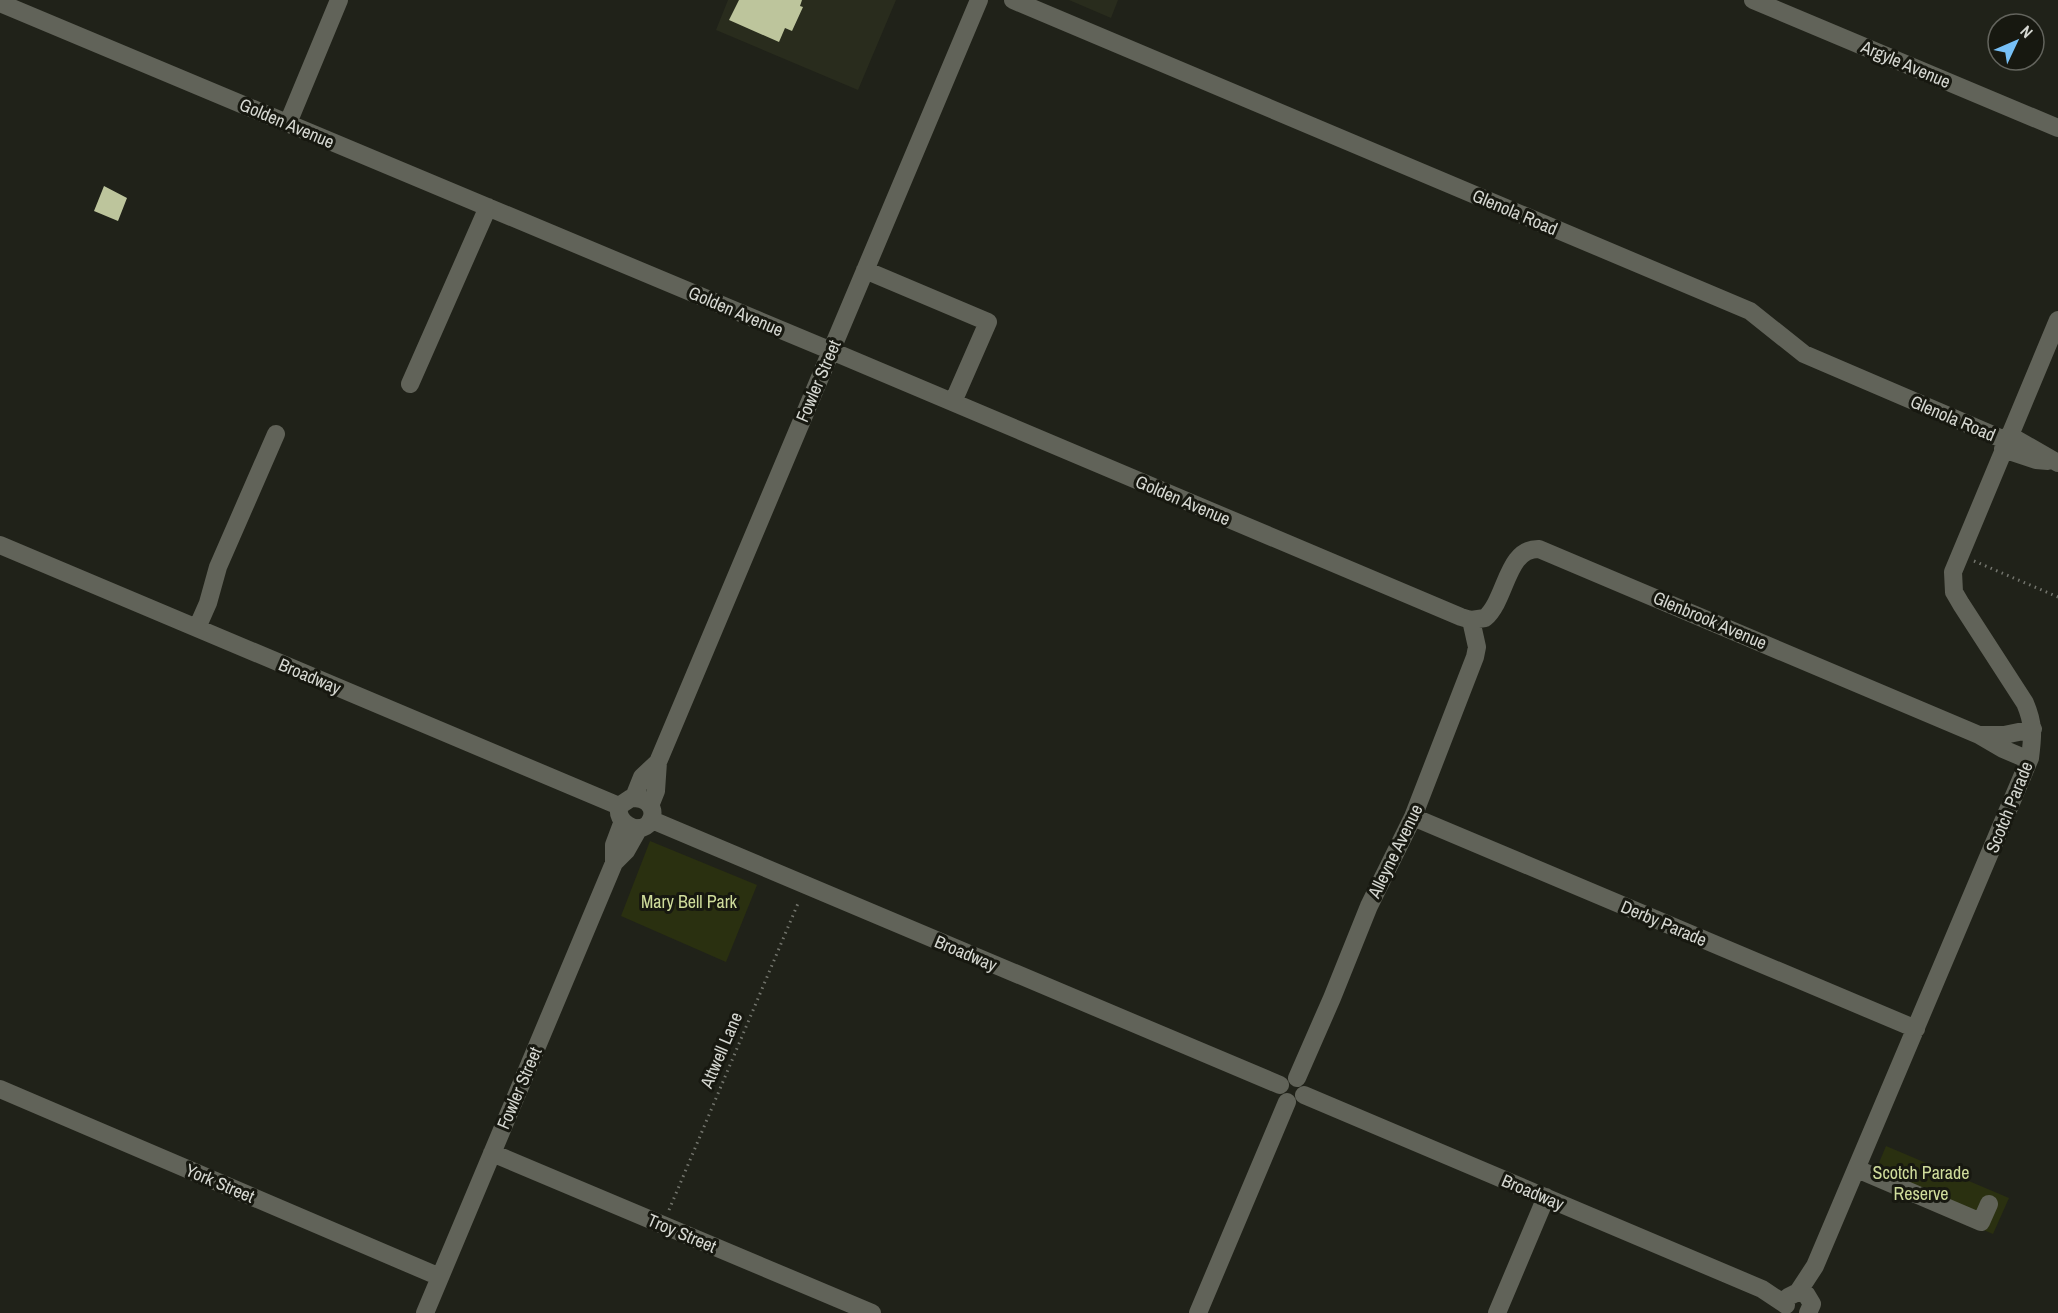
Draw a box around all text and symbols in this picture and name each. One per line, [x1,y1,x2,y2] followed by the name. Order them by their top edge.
[1986,12,2046,72] north arrow
[2016,21,2038,43] text: N
[1857,34,1955,94] street label: Argyle Avenue
[236,92,338,154] street label: Golden Avenue
[1469,183,1561,241] street label: Glenola Road
[685,280,787,342] street label: Golden Avenue
[789,336,847,426] street label: Fowler Street
[1907,389,1999,447] street label: Glenola Road
[1132,469,1234,531] street label: Golden Avenue
[1649,585,1771,655] street label: Glenbrook Avenue
[275,652,346,701] street label: Broadway
[1979,757,2039,857] street label: Scotch Parade
[1361,800,1428,903] street label: Alleyne Avenue
[641,889,738,914] park label: Mary Bell Park
[1617,894,1711,952] street label: Derby Parade
[931,929,1002,978] street label: Broadway
[693,1008,748,1093] street label: Attwell Lane
[490,1043,548,1133] street label: Fowler Street
[182,1157,258,1209] street label: York Street
[1873,1160,1969,1206] park label: Scotch Parade Reserve
[1498,1168,1569,1217] street label: Broadway
[644,1207,720,1259] street label: Troy Street

